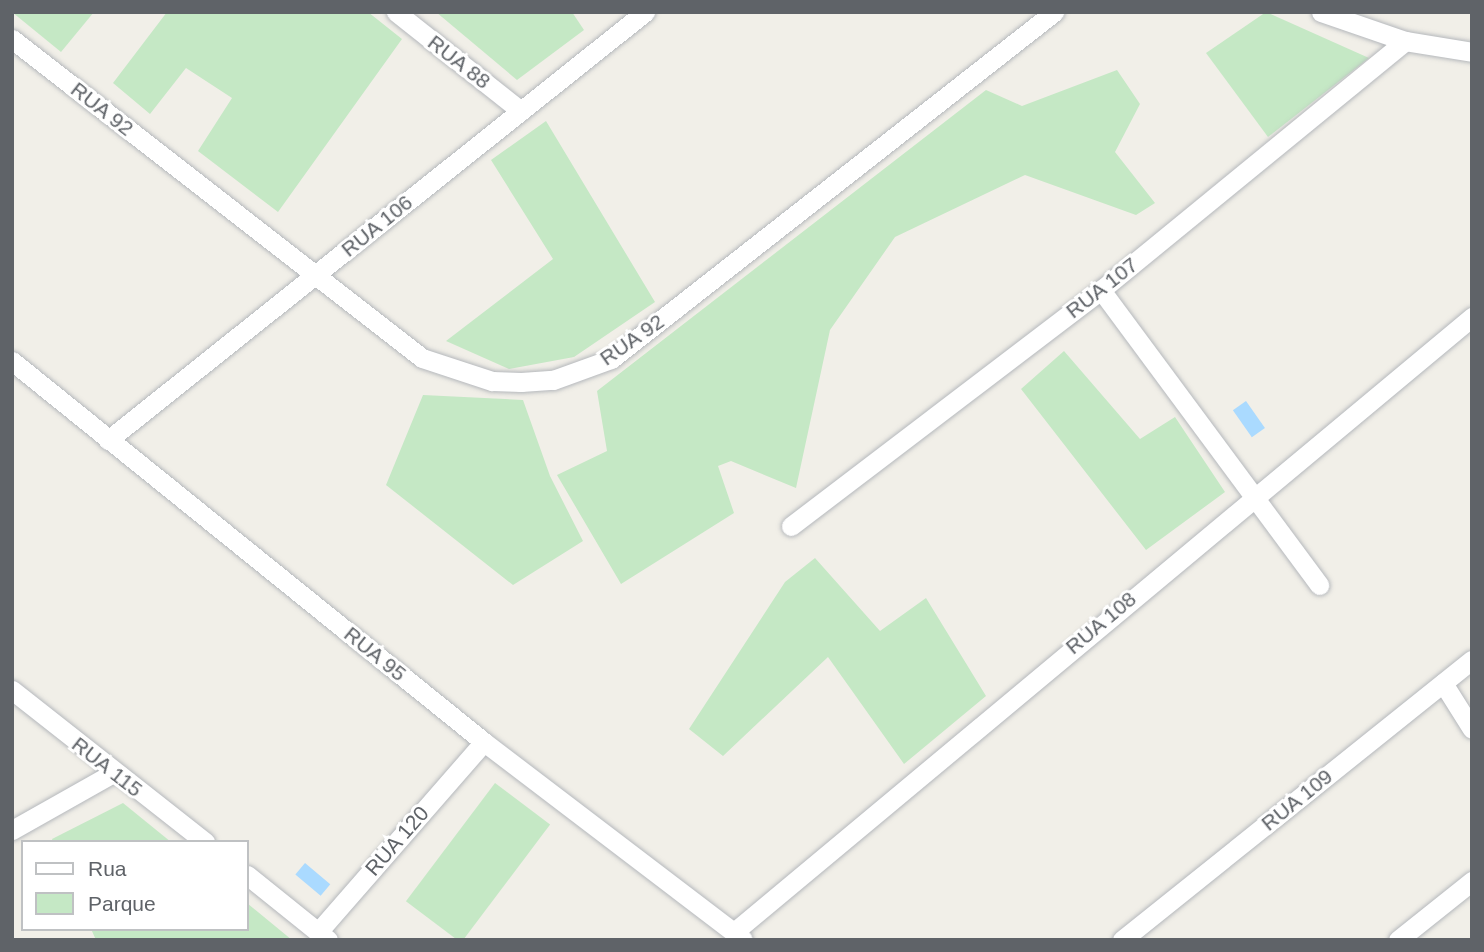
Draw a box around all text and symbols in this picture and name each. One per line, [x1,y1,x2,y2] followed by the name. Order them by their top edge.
[422,29,496,95] street label: RUA 88
[65,76,139,142] street label: RUA 92
[336,189,418,263] street label: RUA 106
[1061,252,1143,324] street label: RUA 107
[595,309,669,371] street label: RUA 92
[1060,586,1142,660] street label: RUA 108
[338,621,412,687] street label: RUA 95
[66,731,148,803] street label: RUA 115
[1256,763,1338,837] street label: RUA 109
[360,801,434,881] street label: RUA 120
[21,840,248,931] legend
[88,857,127,880] text: Rua
[88,892,156,915] text: Parque

